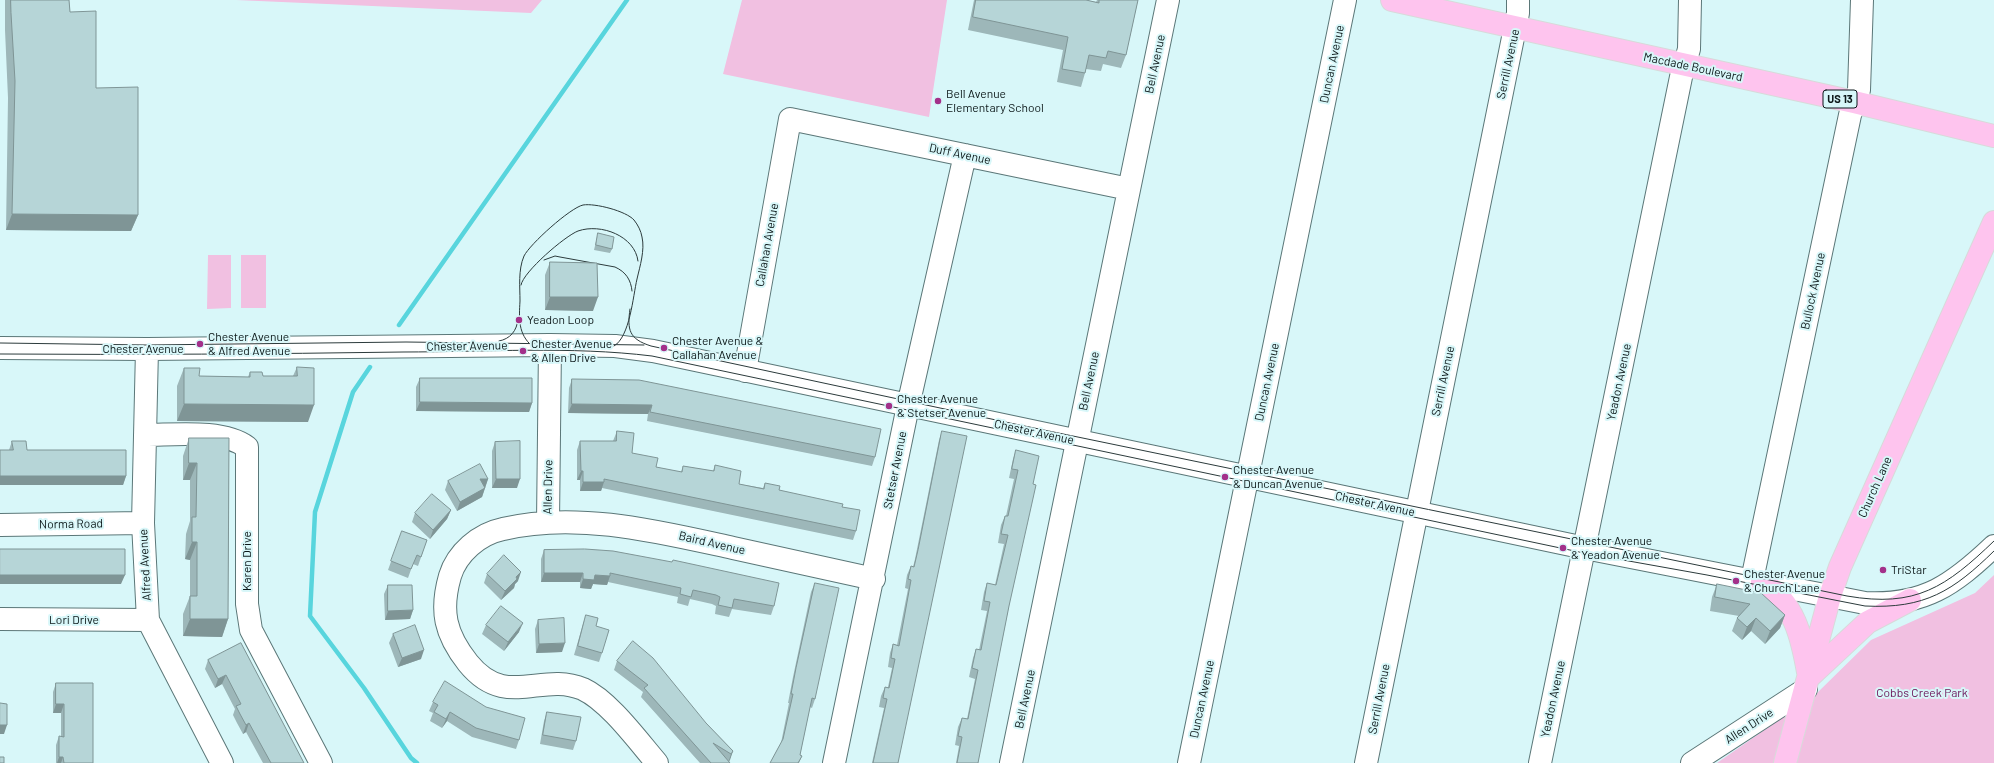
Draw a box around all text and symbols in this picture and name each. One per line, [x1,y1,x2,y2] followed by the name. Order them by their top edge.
[1317,24,1347,104] street label: Duncan Avenue
[1494,28,1522,100] street label: Serrill Avenue
[1142,33,1168,95] street label: Bell Avenue
[1642,49,1744,85] street label: Macdade Boulevard
[946,87,1044,115] place label: Bell Avenue Elementary School
[1823,90,1857,108] road number: US 13
[933,96,943,106] marker: Bell Avenue Elementary School
[928,140,992,168] street label: Duff Avenue
[753,202,781,288] street label: Callahan Avenue
[1798,251,1828,331] street label: Bullock Avenue
[527,313,594,327] place label: Yeadon Loop
[514,315,524,325] marker: Yeadon Loop
[208,330,290,358] place label: Chester Avenue & Alfred Avenue
[672,334,763,362] place label: Chester Avenue & Callahan Avenue
[531,337,612,365] place label: Chester Avenue & Allen Drive
[426,338,508,354] street label: Chester Avenue
[195,339,205,349] marker: Chester Avenue & Alfred Avenue
[102,342,184,356] street label: Chester Avenue
[1252,342,1282,422] street label: Duncan Avenue
[1604,342,1634,422] street label: Yeadon Avenue
[659,343,669,353] marker: Chester Avenue & Callahan Avenue
[1429,345,1457,417] street label: Serrill Avenue
[518,346,528,356] marker: Chester Avenue & Allen Drive
[1076,350,1102,412] street label: Bell Avenue
[897,392,986,420] place label: Chester Avenue & Stetser Avenue
[884,401,894,411] marker: Chester Avenue & Stetser Avenue
[993,417,1075,447] street label: Chester Avenue
[880,430,910,510] street label: Stetser Avenue
[1855,454,1895,520] street label: Church Lane
[540,459,556,515] street label: Allen Drive
[1233,463,1323,491] place label: Chester Avenue & Duncan Avenue
[1220,472,1230,482] marker: Chester Avenue & Duncan Avenue
[1334,489,1416,519] street label: Chester Avenue
[39,516,103,532] street label: Norma Road
[677,528,747,558] street label: Baird Avenue
[136,529,154,601] street label: Alfred Avenue
[240,531,254,591] street label: Karen Drive
[1571,534,1660,562] place label: Chester Avenue & Yeadon Avenue
[1558,543,1568,553] marker: Chester Avenue & Yeadon Avenue
[1891,563,1926,577] place label: TriStar
[1878,565,1888,575] marker: TriStar
[1744,567,1825,595] place label: Chester Avenue & Church Lane
[1731,576,1741,586] marker: Chester Avenue & Church Lane
[49,613,99,627] street label: Lori Drive
[1187,659,1217,739] street label: Duncan Avenue
[1538,659,1568,739] street label: Yeadon Avenue
[1365,663,1393,735] street label: Serrill Avenue
[1012,668,1038,730] street label: Bell Avenue
[1876,686,1968,700] park label: Cobbs Creek Park
[1722,705,1776,747] street label: Allen Drive

